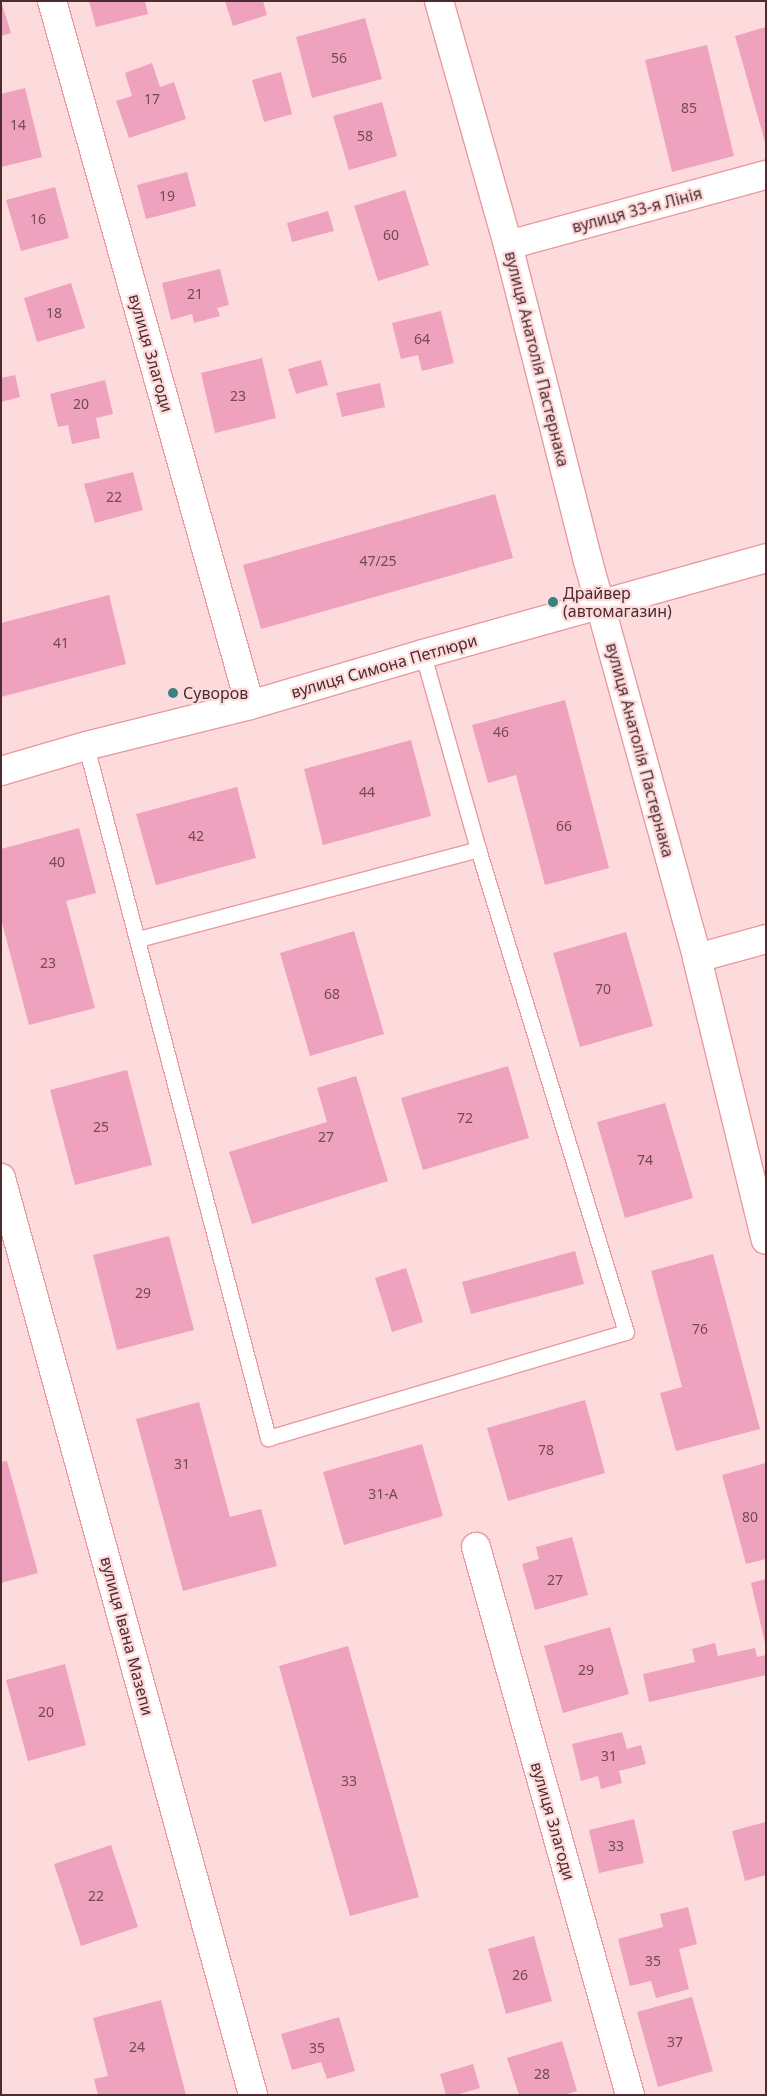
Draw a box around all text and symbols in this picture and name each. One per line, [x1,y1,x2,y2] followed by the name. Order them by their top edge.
[331,50,347,66] house number: 56
[144,91,160,107] house number: 17
[681,100,697,116] house number: 85
[10,117,26,133] house number: 14
[357,128,373,144] house number: 58
[570,183,704,237] street label: вулиця 33-я Лінія
[159,188,175,204] house number: 19
[30,211,46,227] house number: 16
[383,227,399,243] house number: 60
[501,249,573,469] street label: вулиця Анатолія Пастернака
[187,286,203,302] house number: 21
[125,292,177,414] street label: вулиця Злагоди
[46,305,62,321] house number: 18
[414,331,430,347] house number: 64
[230,388,246,404] house number: 23
[73,396,89,412] house number: 20
[106,489,122,505] house number: 22
[359,553,397,569] house number: 47/25
[563,583,672,621] place label: Драйвер (автомагазин)
[547,596,559,608] marker: Драйвер (автомагазин)
[289,630,479,702] street label: вулиця Симона Петлюри
[53,635,69,651] house number: 41
[602,641,678,859] street label: вулиця Анатолія Пастернака
[183,683,248,703] place label: Суворов
[167,687,179,699] marker: Суворов
[493,724,509,740] house number: 46
[359,784,375,800] house number: 44
[556,818,572,834] house number: 66
[188,828,204,844] house number: 42
[49,854,65,870] house number: 40
[40,955,56,971] house number: 23
[595,981,611,997] house number: 70
[324,986,340,1002] house number: 68
[457,1110,473,1126] house number: 72
[93,1119,109,1135] house number: 25
[318,1129,334,1145] house number: 27
[637,1152,653,1168] house number: 74
[135,1285,151,1301] house number: 29
[692,1321,708,1337] house number: 76
[538,1442,554,1458] house number: 78
[174,1456,190,1472] house number: 31
[368,1486,398,1502] house number: 31-А
[742,1509,758,1525] house number: 80
[97,1554,157,1718] street label: вулиця Івана Мазепи
[547,1572,563,1588] house number: 27
[578,1662,594,1678] house number: 29
[38,1704,54,1720] house number: 20
[601,1748,617,1764] house number: 31
[527,1760,579,1882] street label: вулиця Злагоди
[341,1773,357,1789] house number: 33
[608,1838,624,1854] house number: 33
[88,1888,104,1904] house number: 22
[645,1953,661,1969] house number: 35
[512,1967,528,1983] house number: 26
[667,2034,683,2050] house number: 37
[129,2039,145,2055] house number: 24
[309,2040,325,2056] house number: 35
[534,2066,550,2082] house number: 28

